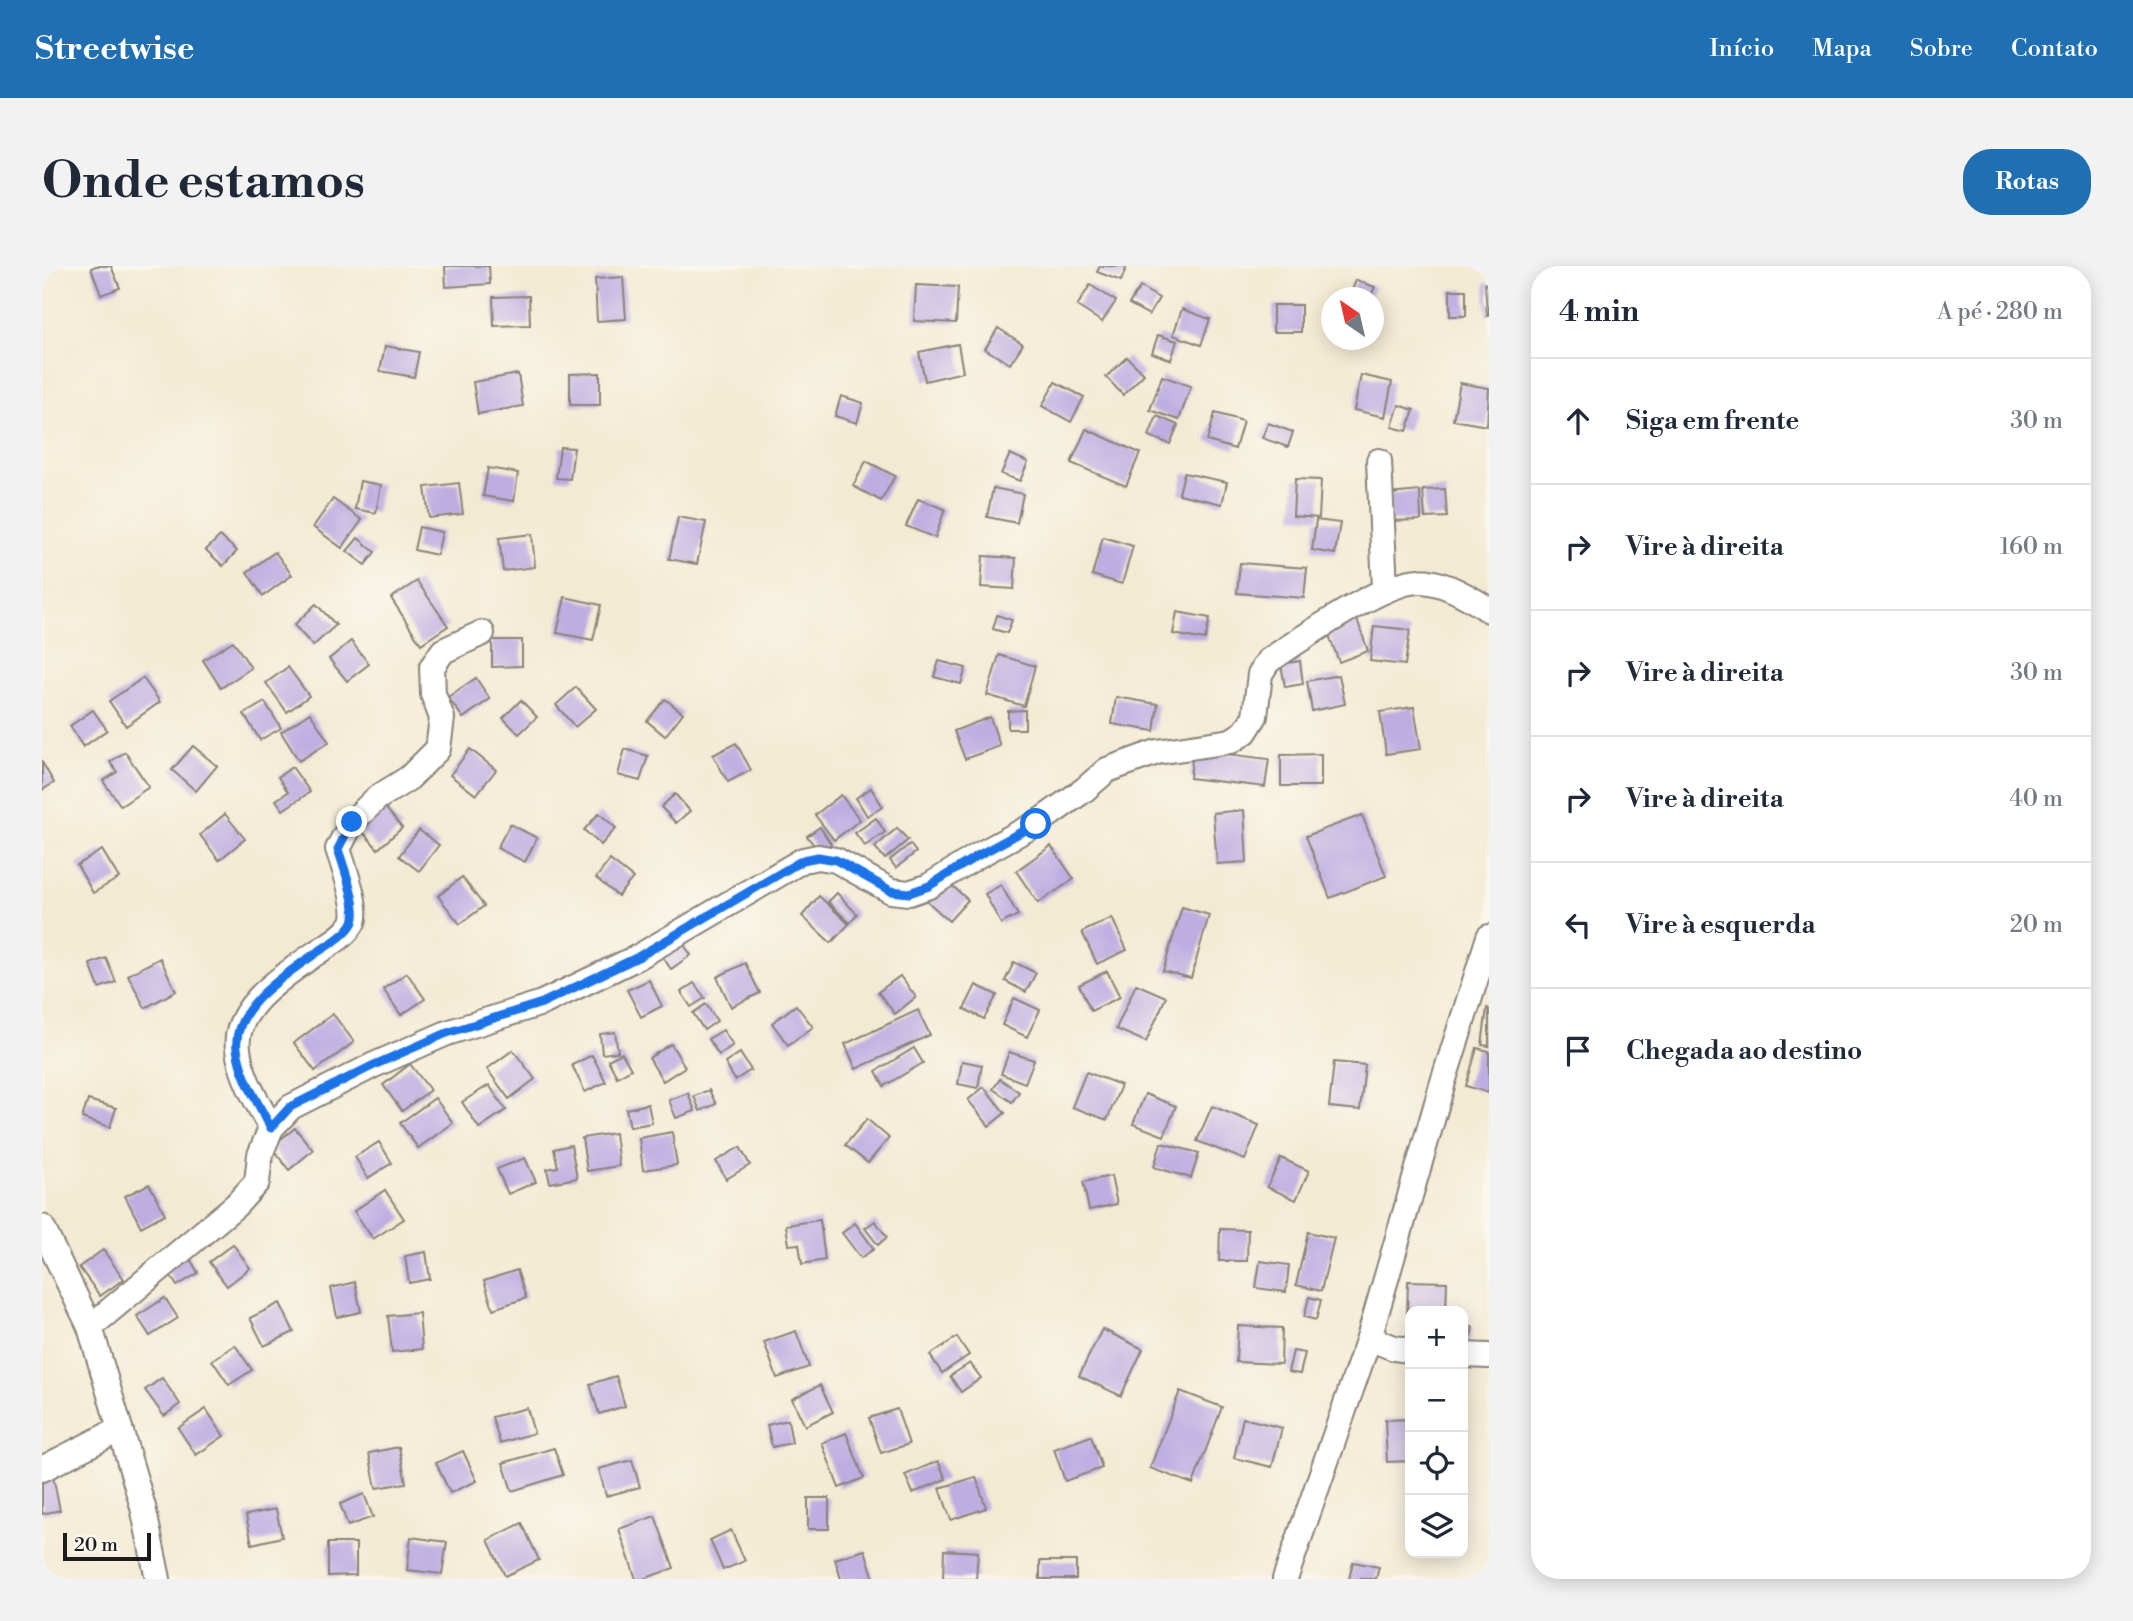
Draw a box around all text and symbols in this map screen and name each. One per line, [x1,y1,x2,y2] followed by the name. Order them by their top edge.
[35,29,195,70] text: Streetwise
[1710,34,1774,64] text: Início
[1812,34,1872,64] text: Mapa
[1910,34,1973,64] text: Sobre
[2011,34,2098,64] text: Contato
[1963,149,2091,215] button: Rotas
[42,152,365,213] text: Onde estamos
[1321,287,1384,350] north arrow
[1559,293,1639,331] text: 4 min
[1937,298,2063,326] text: A pé · 280 m
[1559,402,1597,440] icon: ahead
[1626,405,1799,437] text: Siga em frente
[2010,407,2063,435] text: 30 m
[1559,528,1597,566] icon: right
[1626,531,1784,563] text: Vire à direita
[2000,533,2063,561] text: 160 m
[1559,654,1597,692] icon: right
[1626,657,1784,689] text: Vire à direita
[2010,659,2063,687] text: 30 m
[1559,780,1597,818] icon: right
[1626,783,1784,815] text: Vire à direita
[2009,785,2063,813] text: 40 m
[336,806,367,837] route end
[1020,808,1051,839] route start
[1559,906,1597,944] icon: left
[1626,909,1816,941] text: Vire à esquerda
[2010,911,2063,939] text: 20 m
[1559,1032,1597,1070] icon: arrive
[1626,1035,1862,1067] text: Chegada ao destino
[1405,1306,1468,1558] map controls
[1405,1306,1468,1369] button: +
[1405,1369,1468,1432] button: −
[1405,1432,1468,1495] button: locate
[1405,1495,1468,1558] button: layers
[63,1530,150,1562] scale bar
[74,1533,118,1557] text: 20 m

